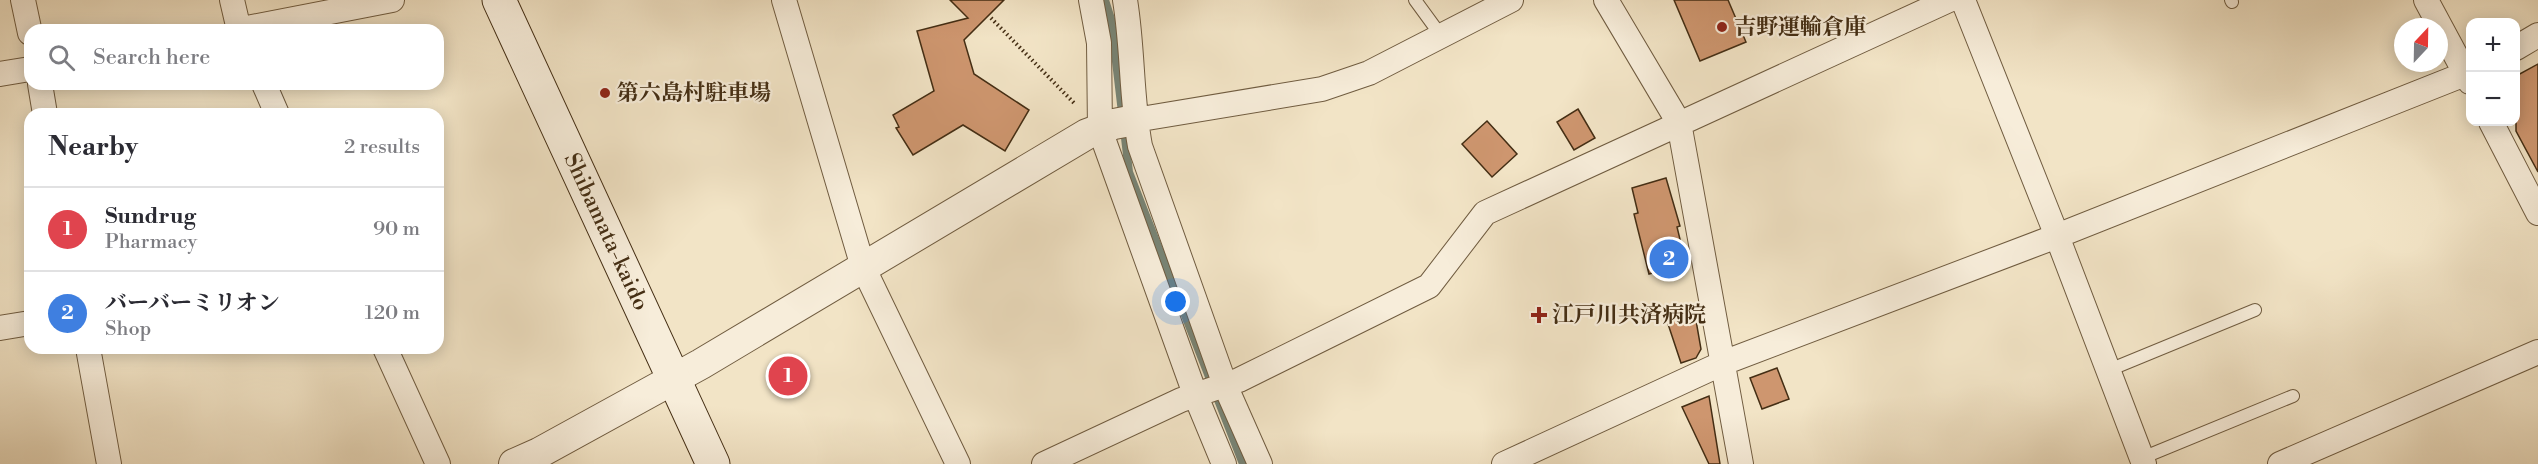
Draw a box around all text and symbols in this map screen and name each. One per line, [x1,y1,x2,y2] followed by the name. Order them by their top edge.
[1734,14,1866,41] place label: 吉野運輸倉庫
[2394,18,2448,72] north arrow
[2466,18,2520,126] map controls
[2466,18,2520,72] button: +
[1715,20,1729,34] marker: 吉野運輸倉庫
[24,24,444,90] search box
[45,41,78,74] icon: search
[93,44,210,71] text: Search here
[2466,72,2520,126] button: −
[617,80,771,107] place label: 第六島村駐車場
[598,86,612,100] marker: 第六島村駐車場
[48,131,138,163] text: Nearby
[344,135,420,160] text: 2 results
[558,149,654,315] street label: Shibamata-kaido
[105,203,196,230] text: Sundrug
[63,217,72,242] text: 1
[373,217,420,242] text: 90 m
[105,230,197,255] text: Pharmacy
[1650,236,1688,282] pin: 2
[1161,287,1190,316] your location
[105,290,280,317] text: バーバーミリオン
[61,301,74,326] text: 2
[365,301,420,326] text: 120 m
[1552,302,1706,329] place label: 江戸川共済病院
[1530,306,1548,324] marker: 江戸川共済病院
[105,317,151,342] text: Shop
[768,354,808,398] pin: 1

